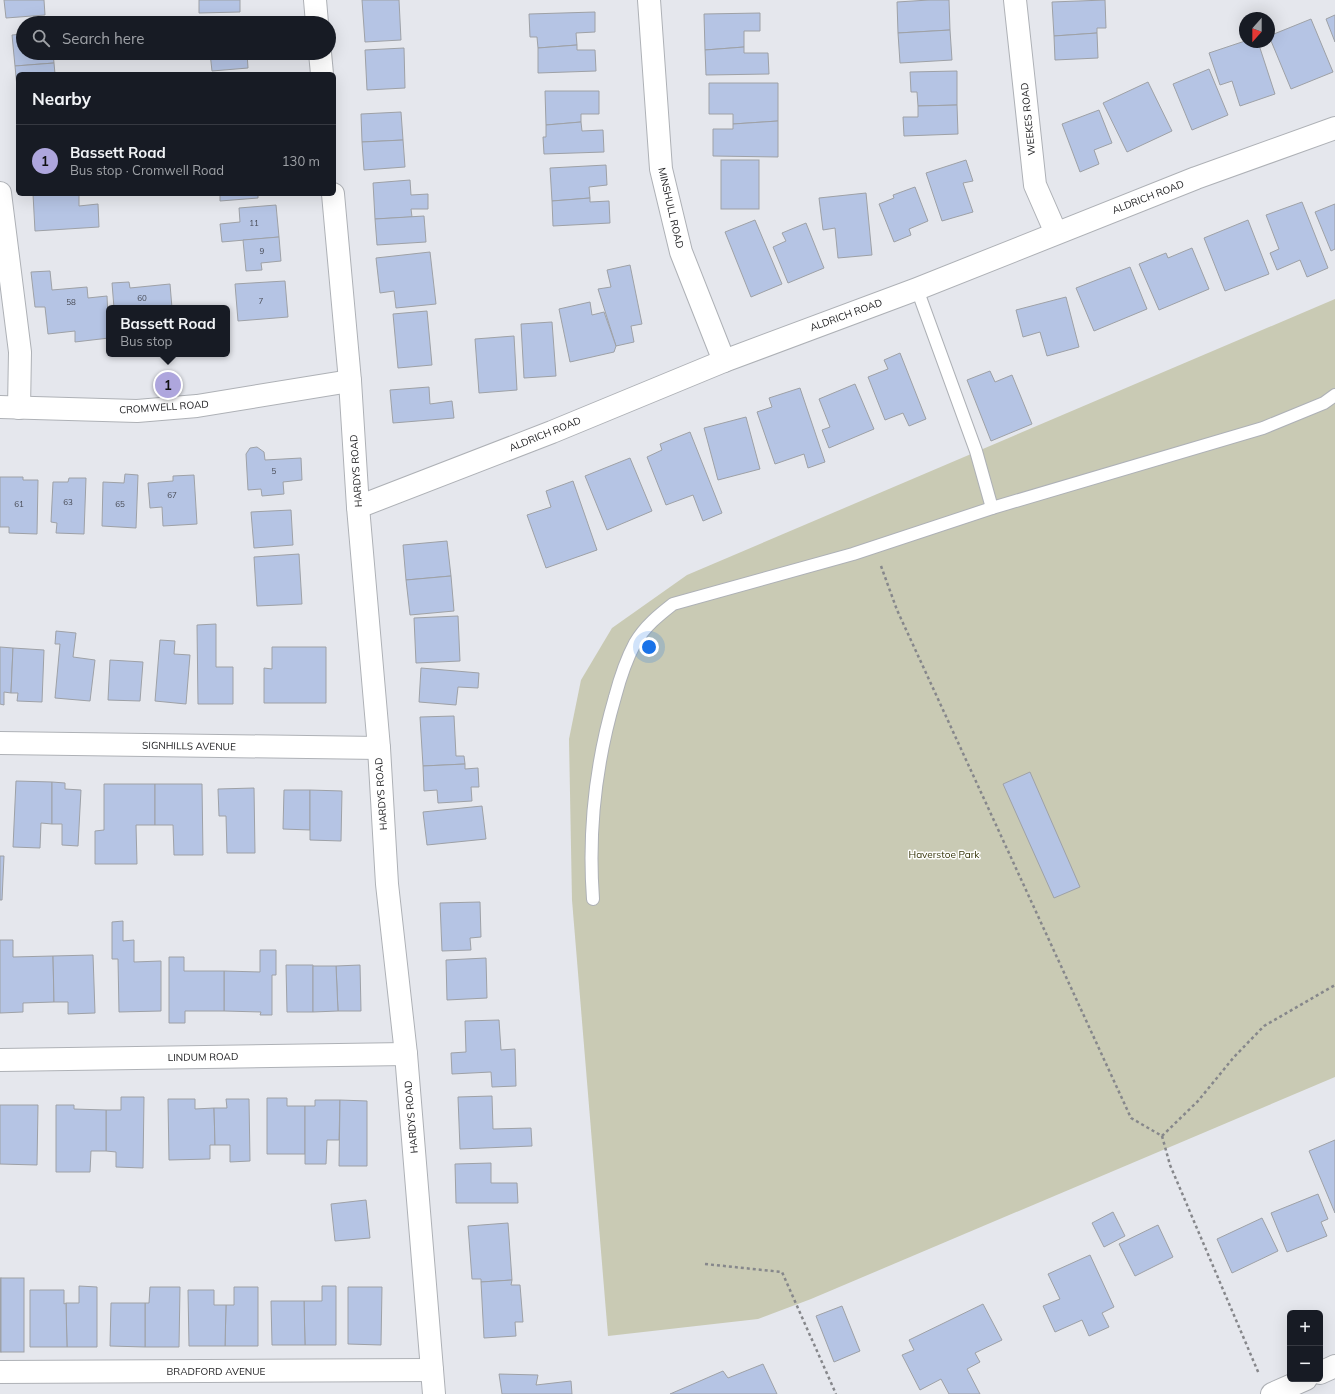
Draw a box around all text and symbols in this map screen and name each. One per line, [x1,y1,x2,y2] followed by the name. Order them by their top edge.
[1239,12,1275,48] north arrow
[16,16,336,60] search box
[30,27,52,49] icon: search
[62,29,144,48] text: Search here
[1018,82,1038,156] street label: WEEKES ROAD
[32,88,91,109] text: Nearby
[70,143,166,162] text: Bassett Road
[41,153,49,169] text: 1
[282,153,320,169] text: 130 m
[70,162,224,178] text: Bus stop · Cromwell Road
[655,166,687,250] street label: MINSHULL ROAD
[1110,177,1186,217] street label: ALDRICH ROAD
[249,218,259,228] house number: 11
[260,246,265,256] house number: 9
[137,293,147,303] house number: 60
[259,296,264,306] house number: 7
[808,296,884,334] street label: ALDRICH ROAD
[66,297,76,307] house number: 58
[106,305,230,357] popup
[120,314,216,333] text: Bassett Road
[120,333,172,349] text: Bus stop
[155,370,181,400] pin: 1
[119,397,209,417] street label: CROMWELL ROAD
[507,414,583,454] street label: ALDRICH ROAD
[347,434,365,508] street label: HARDYS ROAD
[272,466,277,476] house number: 5
[167,490,177,500] house number: 67
[63,497,73,507] house number: 63
[14,499,24,509] house number: 61
[115,499,125,509] house number: 65
[639,637,659,657] your location
[142,739,236,753] street label: SIGNHILLS AVENUE
[372,757,390,831] street label: HARDYS ROAD
[908,848,980,861] park label: Haverstoe Park
[168,1050,238,1064] street label: LINDUM ROAD
[401,1080,421,1154] street label: HARDYS ROAD
[1287,1310,1323,1382] map controls
[1287,1310,1323,1346] button: +
[1287,1346,1323,1382] button: −
[167,1365,266,1378] street label: BRADFORD AVENUE

